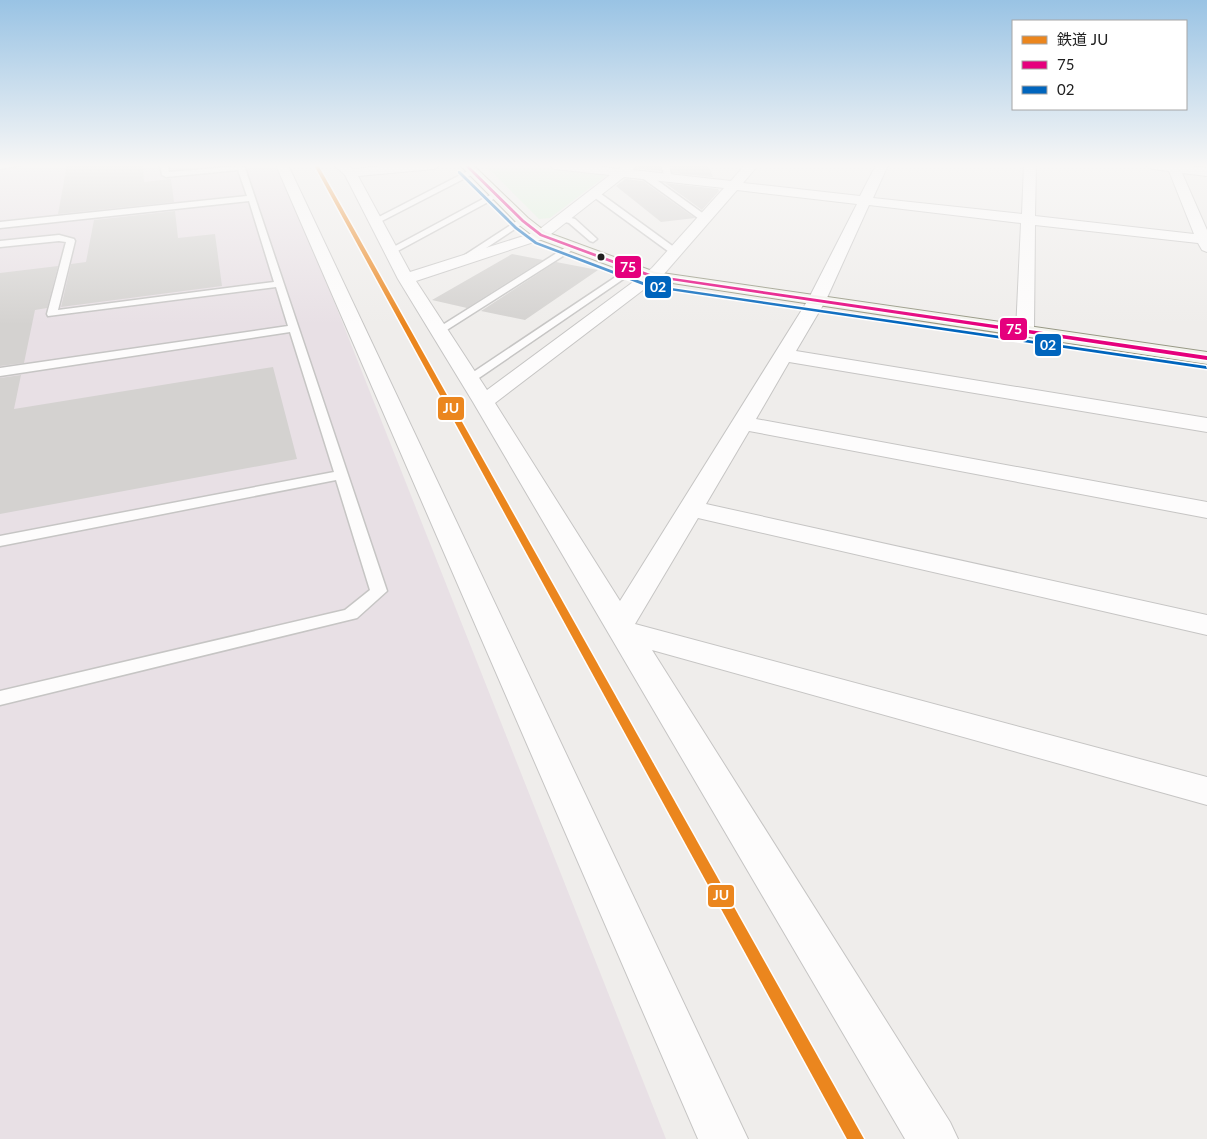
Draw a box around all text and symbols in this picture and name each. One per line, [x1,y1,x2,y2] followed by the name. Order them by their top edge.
[1012,20,1187,110] legend
[1057,30,1108,48] text: 鉄道 JU
[1057,55,1074,73] text: 75
[1057,80,1074,98] text: 02
[596,252,606,262] unlabelled marker
[614,255,642,279] line badge: 75
[620,258,636,275] text: 75
[644,275,672,299] line badge: 02
[650,278,666,295] text: 02
[999,317,1028,341] line badge: 75
[1006,320,1022,337] text: 75
[1034,333,1062,357] line badge: 02
[1040,336,1056,353] text: 02
[437,396,465,421] line badge: JU
[443,399,459,416] text: JU
[707,884,735,908] line badge: JU
[713,886,729,903] text: JU

